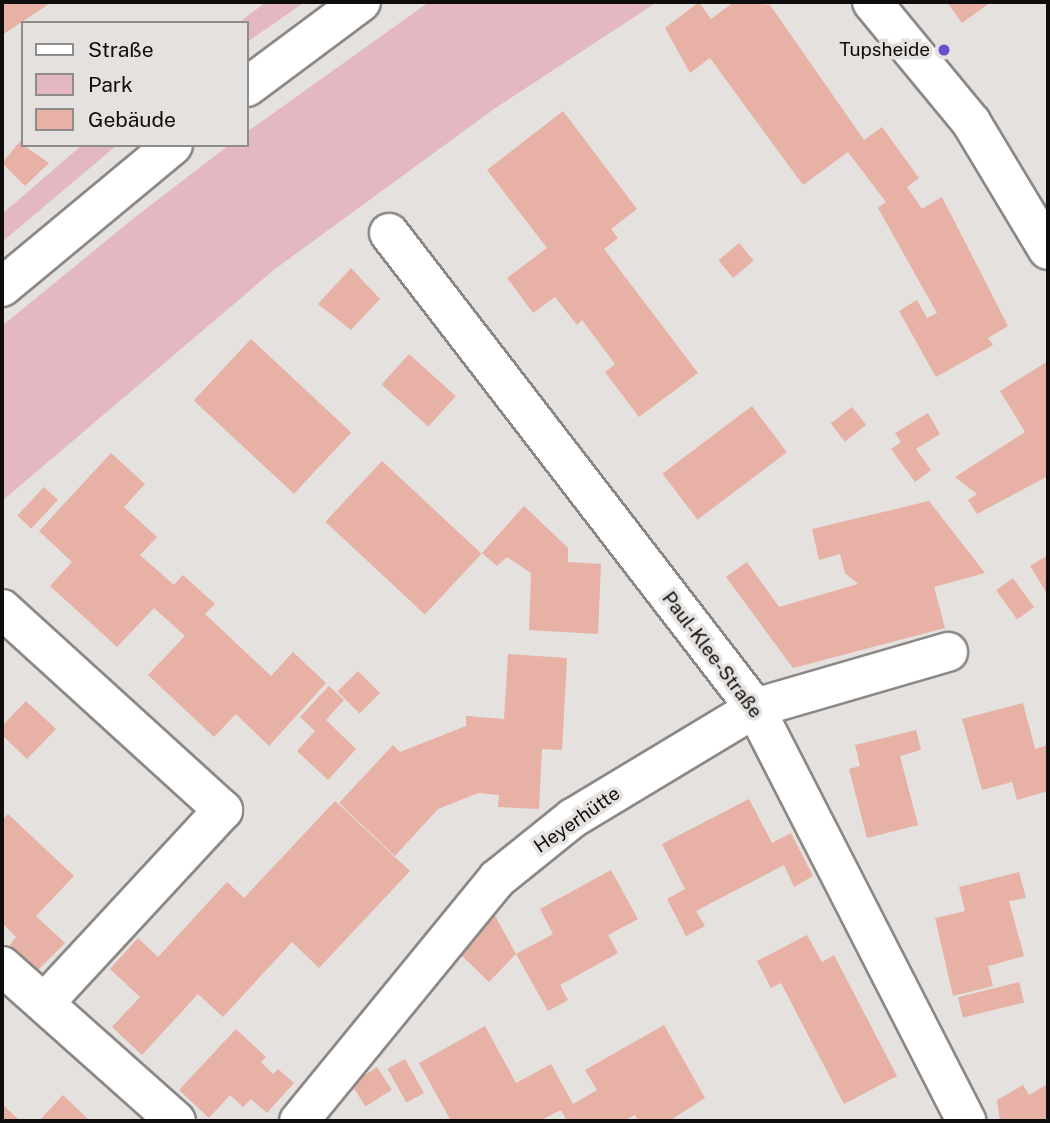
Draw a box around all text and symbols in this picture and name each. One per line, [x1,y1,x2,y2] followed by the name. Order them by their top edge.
[21,21,248,147] legend
[88,37,154,62] text: Straße
[839,39,930,61] place label: Tupsheide
[936,42,952,58] marker: Tupsheide
[88,72,133,97] text: Park
[88,107,176,132] text: Gebäude
[657,587,767,723] street label: Paul-Klee-Straße
[530,782,624,858] street label: Heyerhütte

